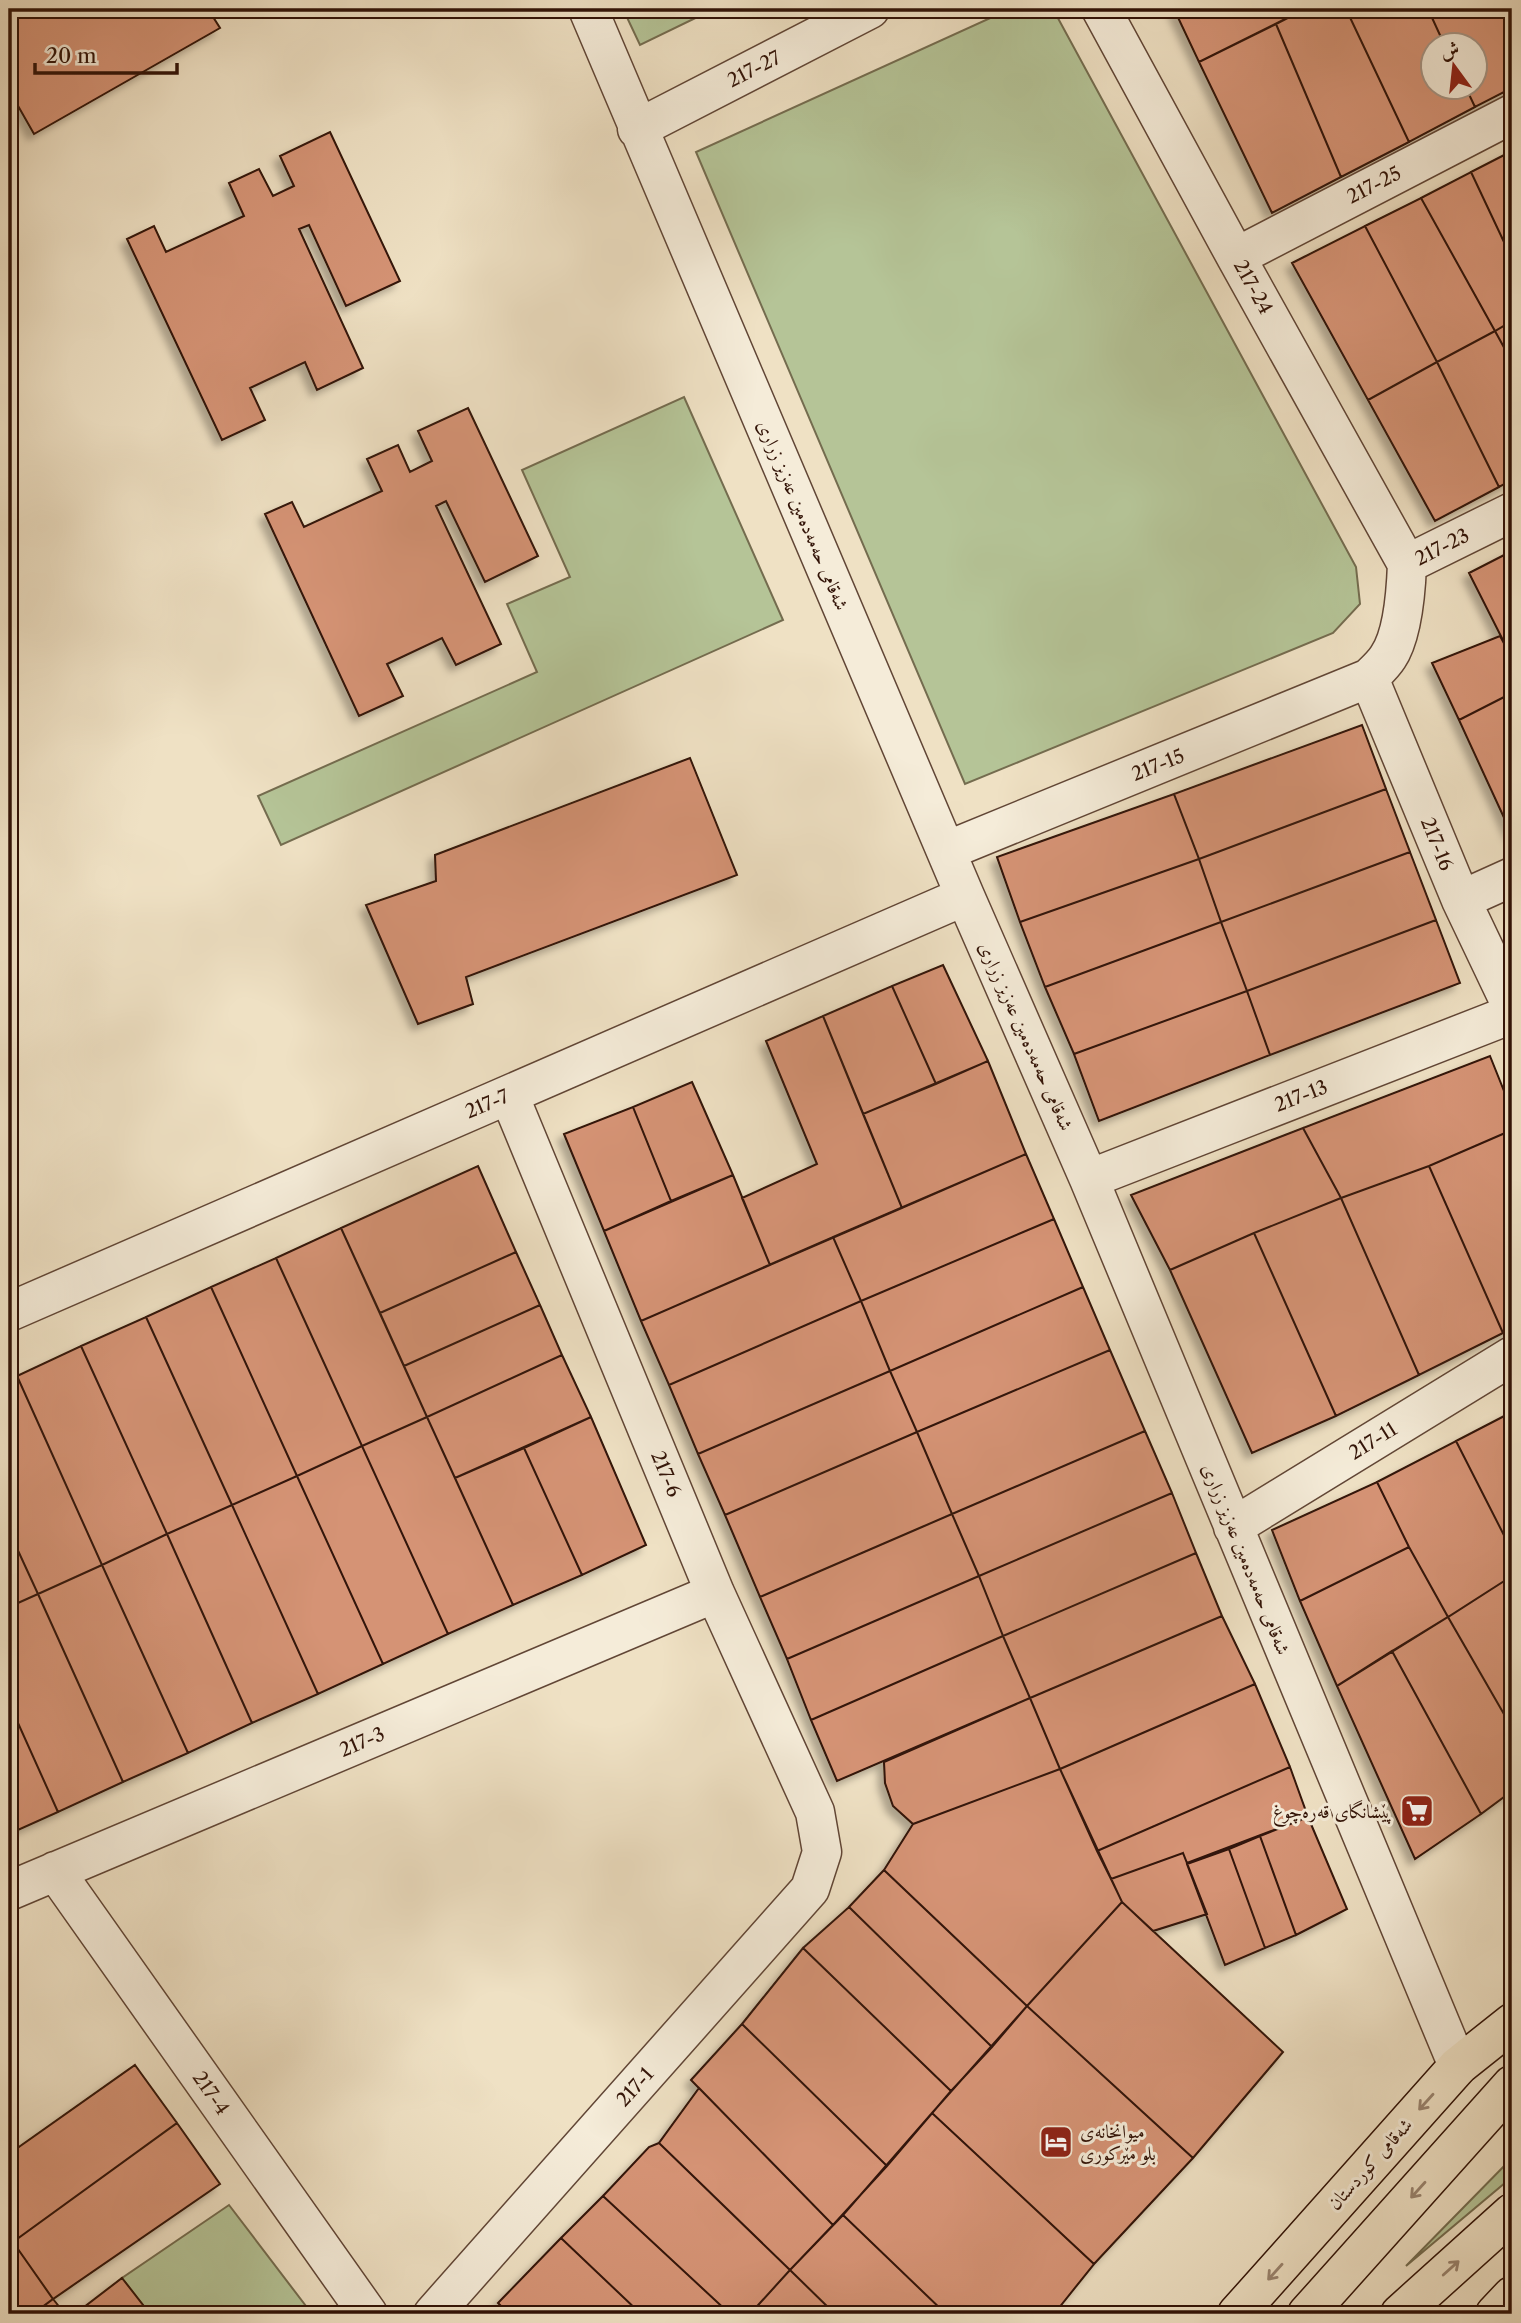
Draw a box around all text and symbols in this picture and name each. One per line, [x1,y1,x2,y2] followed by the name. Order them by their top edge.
[35,32,177,76] scale bar
[1420,32,1490,102] north arrow
[1438,37,1462,64] text: ش
[46,43,97,68] text: 20 m
[723,46,785,92] street label: 217-27
[1343,162,1405,208] street label: 217-25
[1229,256,1277,318] street label: 217-24
[752,416,854,614] street label: شەقامی حەمەدەمین عەزیز زراری
[1411,524,1473,570] street label: 217-23
[1128,744,1188,786] street label: 217-15
[1416,814,1458,874] street label: 217-16
[974,938,1078,1134] street label: شەقامی حەمەدەمین عەزیز زراری
[1271,1075,1331,1117] street label: 217-13
[462,1084,513,1123] street label: 217-7
[1345,1417,1401,1465] street label: 217-11
[646,1448,686,1500] street label: 217-6
[1197,1460,1295,1658] street label: شەقامی حەمەدەمین عەزیز زراری
[336,1722,388,1762] street label: 217-3
[1398,1792,1436,1830] supermarket icon: پێشانگای قەرەچوغ
[1273,1799,1392,1827] place label: پێشانگای قەرەچوغ
[612,2063,658,2111] street label: 217-1
[188,2067,234,2119] street label: 217-4
[1418,2093,1434,2111] one-way arrow
[1323,2113,1418,2215] street label: شەقامی کوردستان
[1080,2120,1156,2166] place label: میوانخانەی بلو مێرکوری
[1037,2123,1075,2161] hotel icon: میوانخانەی بلو مێرکوری
[1409,2181,1426,2198] one-way arrow
[1442,2260,1460,2276] one-way arrow
[1266,2263,1283,2280] one-way arrow

